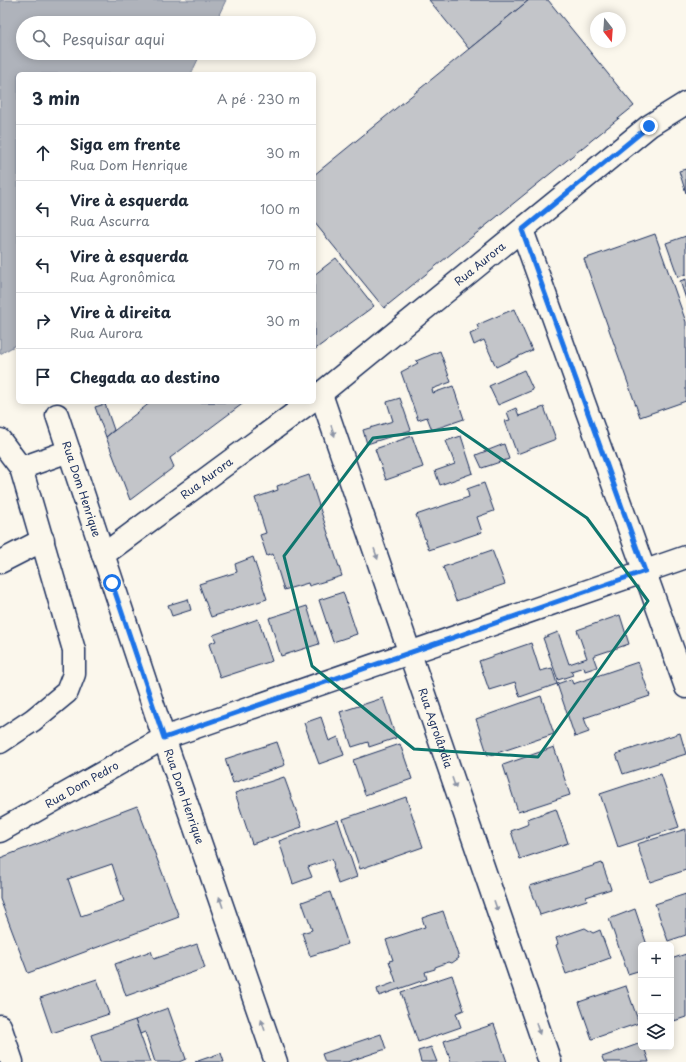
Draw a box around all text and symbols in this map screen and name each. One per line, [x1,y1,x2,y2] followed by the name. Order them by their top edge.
[590,12,626,48] north arrow
[16,16,316,60] search box
[30,27,52,49] icon: search
[62,27,165,50] text: Pesquisar aqui
[32,85,80,111] text: 3 min
[217,89,300,108] text: A pé · 230 m
[640,117,658,135] route end
[70,132,180,155] text: Siga em frente
[32,142,54,164] icon: ahead
[266,143,300,162] text: 30 m
[70,155,188,174] text: Rua Dom Henrique
[70,188,189,211] text: Vire à esquerda
[32,198,54,220] icon: left
[260,199,300,218] text: 100 m
[70,211,149,230] text: Rua Ascurra
[450,237,509,289] street label: Rua Aurora
[70,244,189,267] text: Vire à esquerda
[32,254,54,276] icon: left
[267,255,300,274] text: 70 m
[70,267,175,286] text: Rua Agronômica
[70,300,171,323] text: Vire à direita
[32,310,54,332] icon: right
[266,311,300,330] text: 30 m
[70,323,143,342] text: Rua Aurora
[70,365,220,388] text: Chegada ao destino
[32,366,54,388] icon: arrive
[331,426,337,438] one-way arrow
[58,439,106,539] street label: Rua Dom Henrique
[177,452,237,503] street label: Rua Aurora
[373,549,379,561] one-way arrow
[103,574,121,592] route start
[414,685,458,770] street label: Rua Agrolândia
[160,746,209,846] street label: Rua Dom Henrique
[42,757,121,812] street label: Rua Dom Pedro
[451,777,457,789] one-way arrow
[218,896,224,908] one-way arrow
[494,900,500,912] one-way arrow
[638,942,674,1050] map controls
[638,942,674,978] button: +
[638,978,674,1014] button: −
[638,1014,674,1050] button: layers
[260,1019,266,1031] one-way arrow
[535,1023,541,1035] one-way arrow

